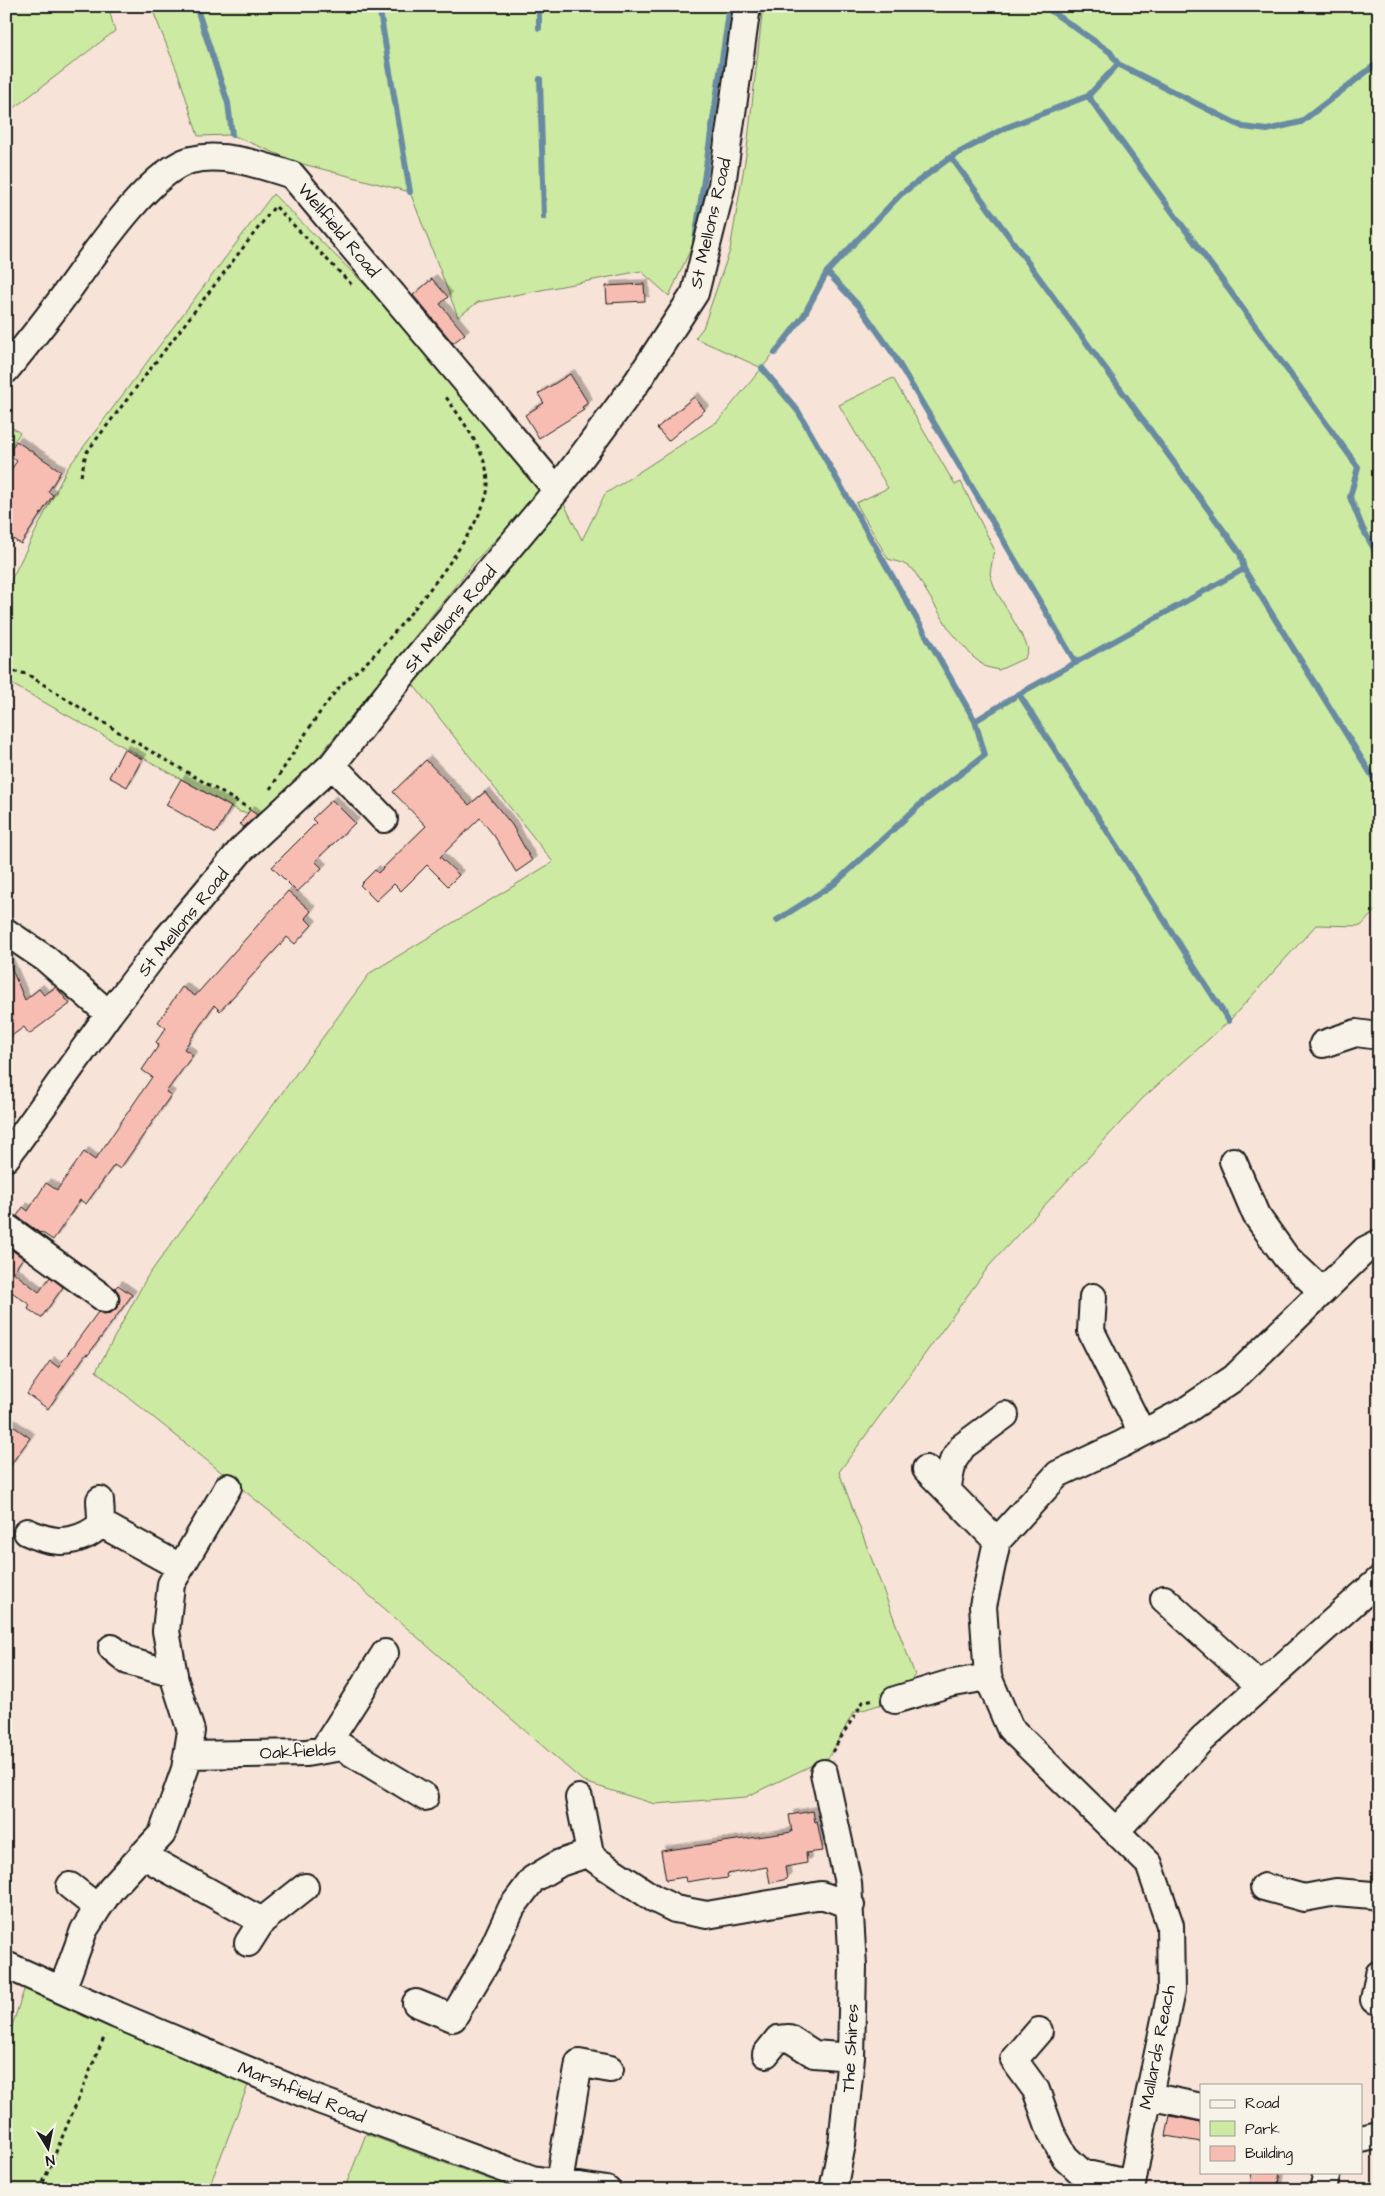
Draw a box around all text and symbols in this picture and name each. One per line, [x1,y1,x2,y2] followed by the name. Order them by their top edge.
[683,155,738,291] street label: St Mellons Road
[292,178,386,283] street label: Wellfield Road
[398,560,503,678] street label: St Mellons Road
[132,863,235,982] street label: St Mellons Road
[259,1737,337,1766] street label: Oakfields
[1133,1983,1182,2111] street label: Mallards Reach
[836,2003,865,2093] street label: The Shires
[234,2055,369,2129] street label: Marshfield Road
[1200,2084,1362,2174] legend
[1245,2093,1280,2114] text: Road
[1245,2119,1280,2140] text: Park
[22,2124,72,2174] north arrow
[1245,2143,1293,2165] text: Building
[44,2149,56,2170] text: N

